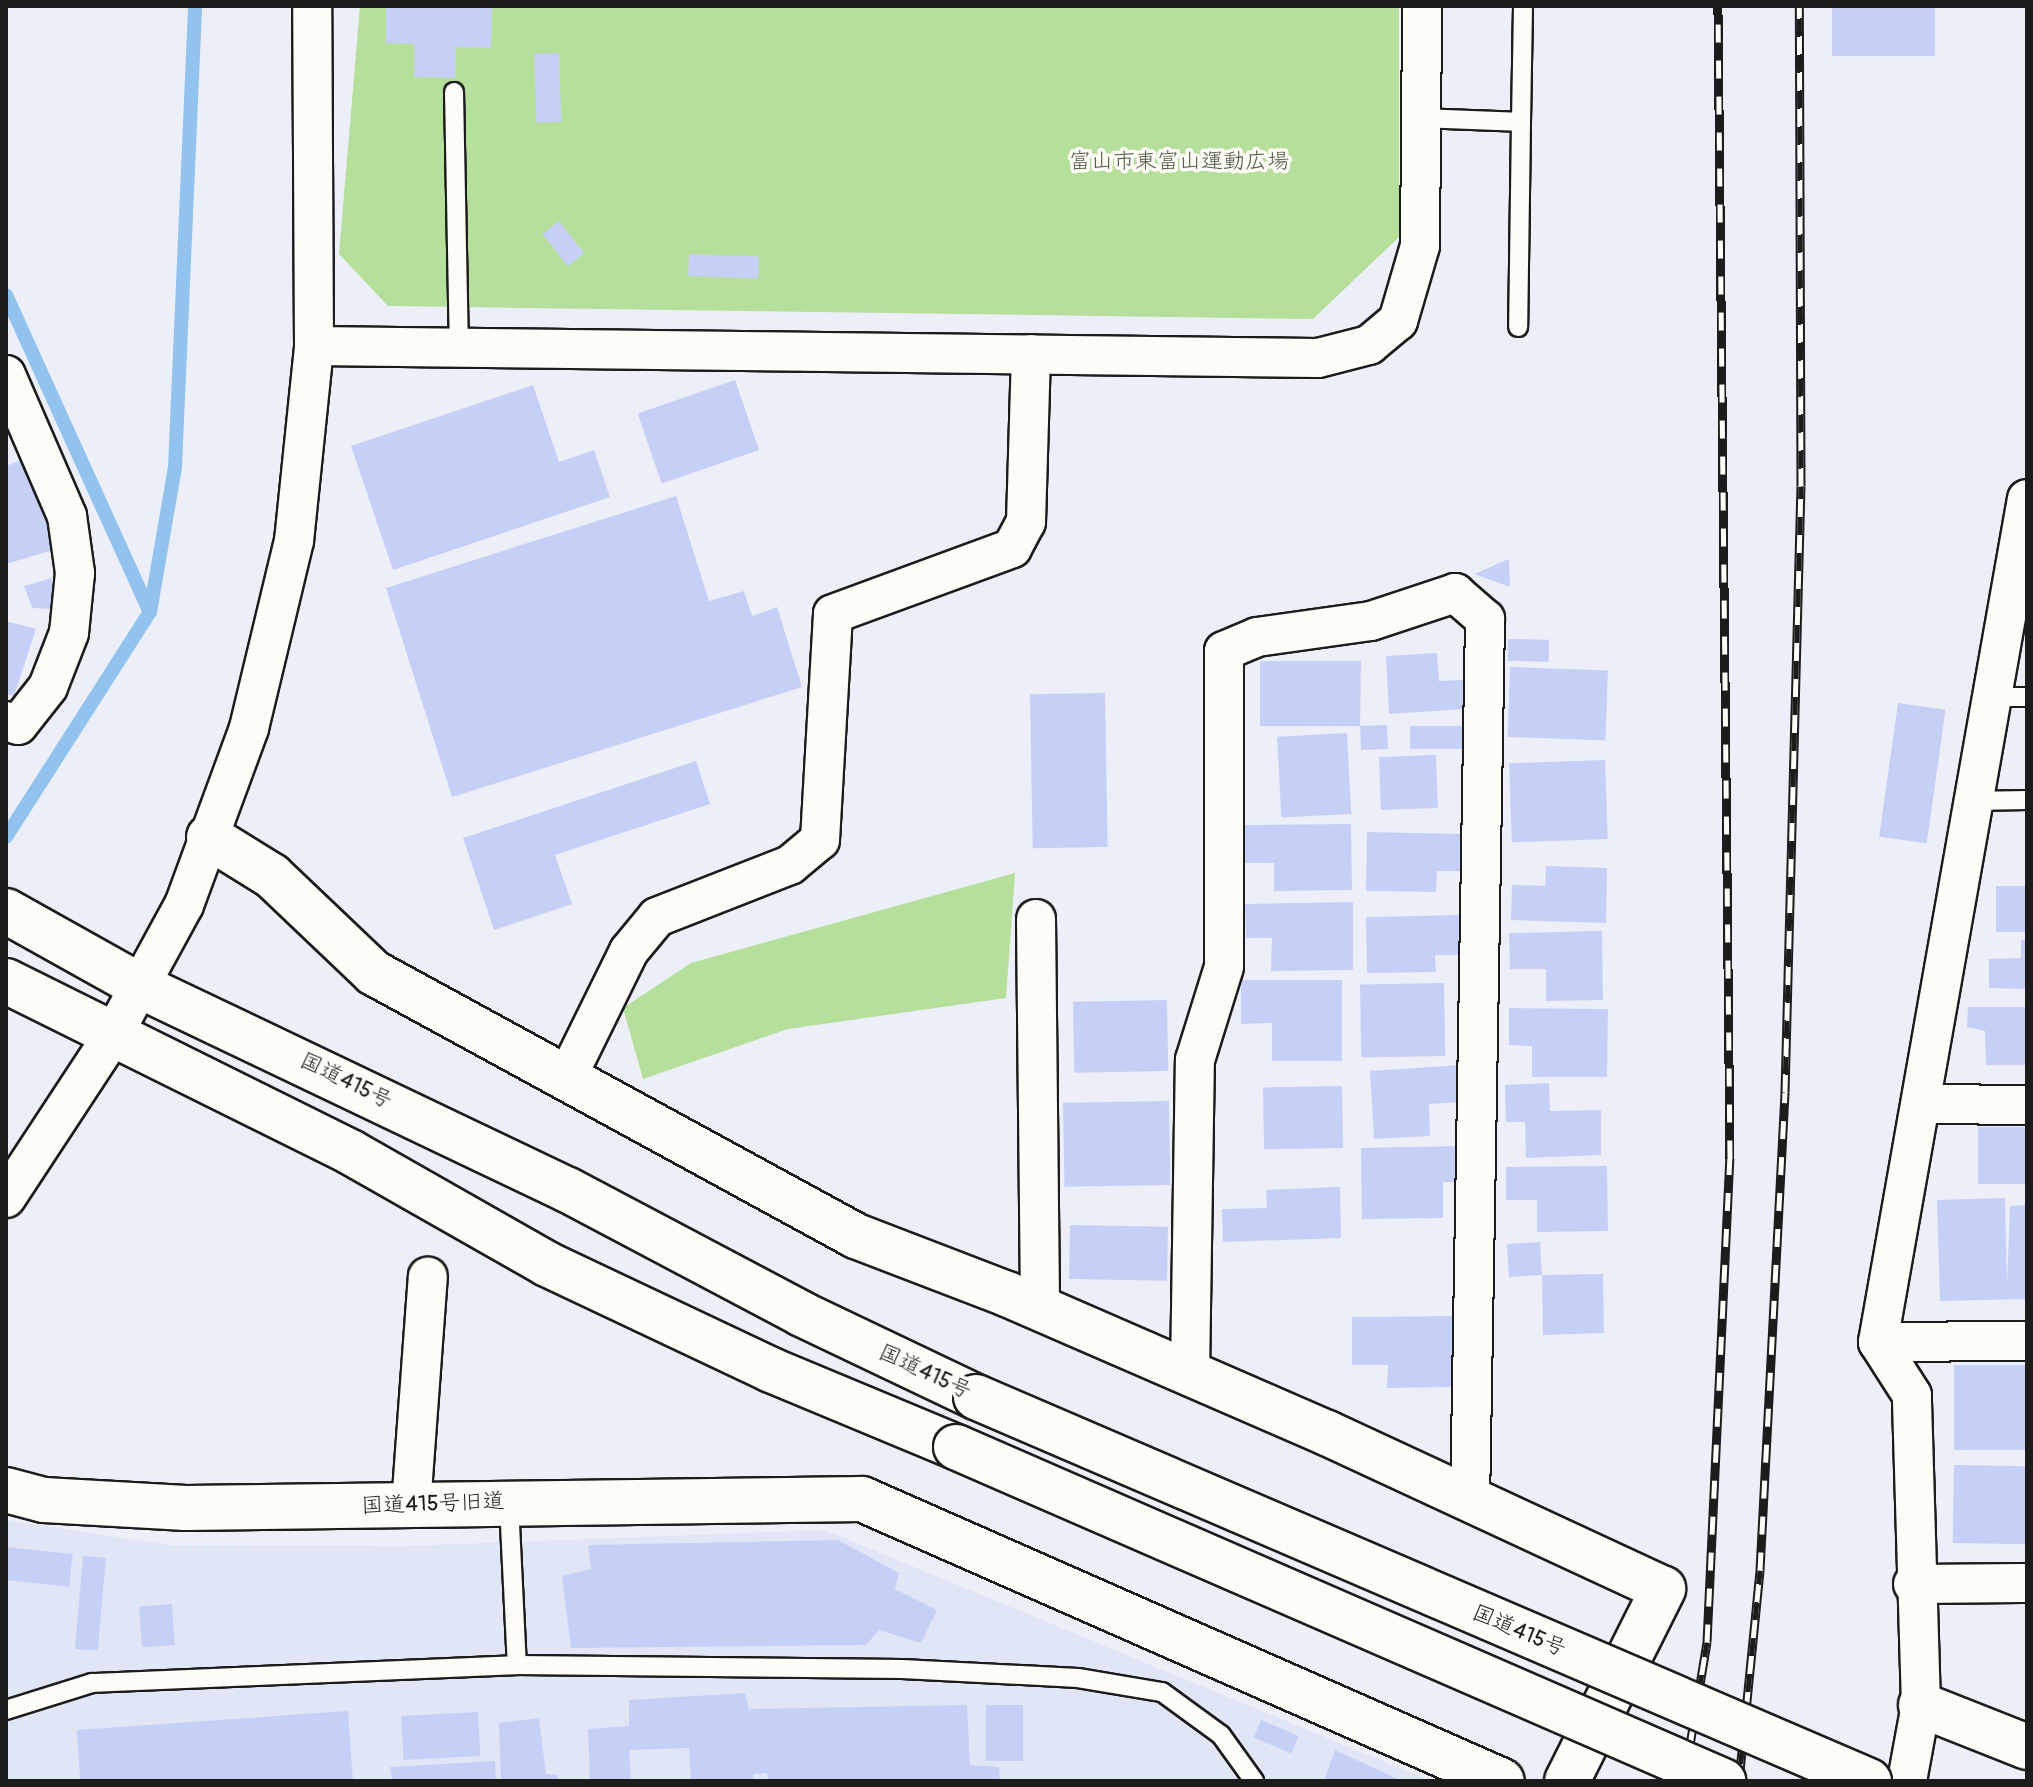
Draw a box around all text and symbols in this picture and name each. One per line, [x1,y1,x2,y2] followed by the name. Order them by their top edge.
[1069,149,1289,175] park label: 富山市東富山運動広場
[296,1047,396,1115] street label: 国道415号
[874,1339,976,1405] street label: 国道415号
[361,1488,505,1520] street label: 国道415号旧道
[1468,1599,1570,1663] street label: 国道415号

